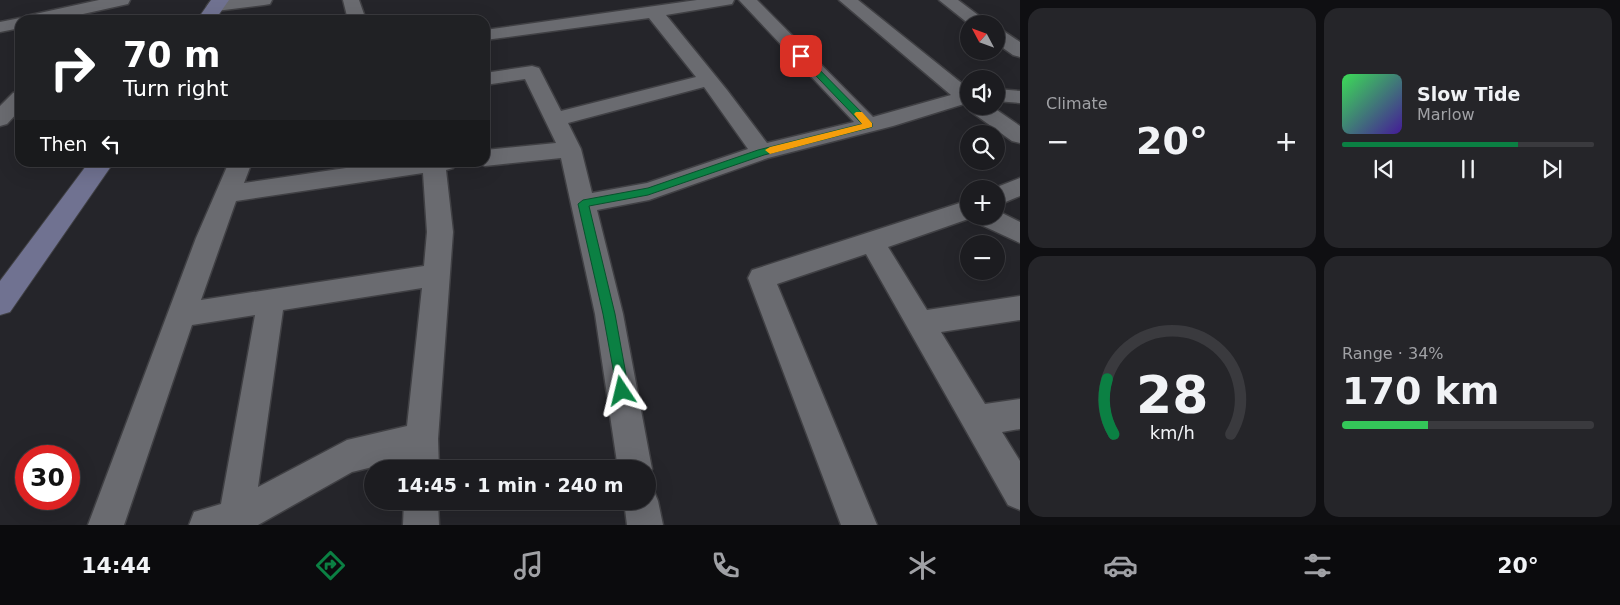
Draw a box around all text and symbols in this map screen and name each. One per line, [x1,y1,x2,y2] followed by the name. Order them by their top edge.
[960,15,1005,60] north arrow
[960,15,1005,280] map controls
[40,35,105,100] icon: right
[123,35,220,75] text: 70 m
[780,35,822,77] pin
[787,42,815,70] icon: arrive
[960,70,1005,115] button: sound
[123,76,228,101] text: Turn right
[1417,83,1520,105] text: Slow Tide
[1046,94,1108,113] text: Climate
[1417,105,1475,124] text: Marlow
[1136,119,1208,163] text: 20°
[960,125,1005,170] button: search
[1046,125,1069,158] text: −
[1275,125,1298,158] text: +
[97,130,125,158] icon: left
[40,133,87,155] text: Then
[1370,155,1398,183] icon: previous
[1454,155,1482,183] icon: pause
[1538,155,1566,183] icon: next
[960,180,1005,225] button: +
[960,235,1005,280] button: −
[1342,344,1444,363] text: Range · 34%
[595,364,647,416] position arrow
[1136,365,1208,425] text: 28
[1342,369,1499,413] text: 170 km
[1149,422,1195,443] text: km/h
[15,445,80,510] speed limit sign: 30
[396,474,624,496] text: 14:45 · 1 min · 240 m
[313,548,348,583] icon: directions
[511,548,546,583] icon: music
[708,548,743,583] icon: phone
[905,548,940,583] icon: climate
[1103,548,1138,583] icon: car
[1300,548,1335,583] icon: filters
[81,553,151,578] text: 14:44
[1497,553,1539,578] text: 20°

